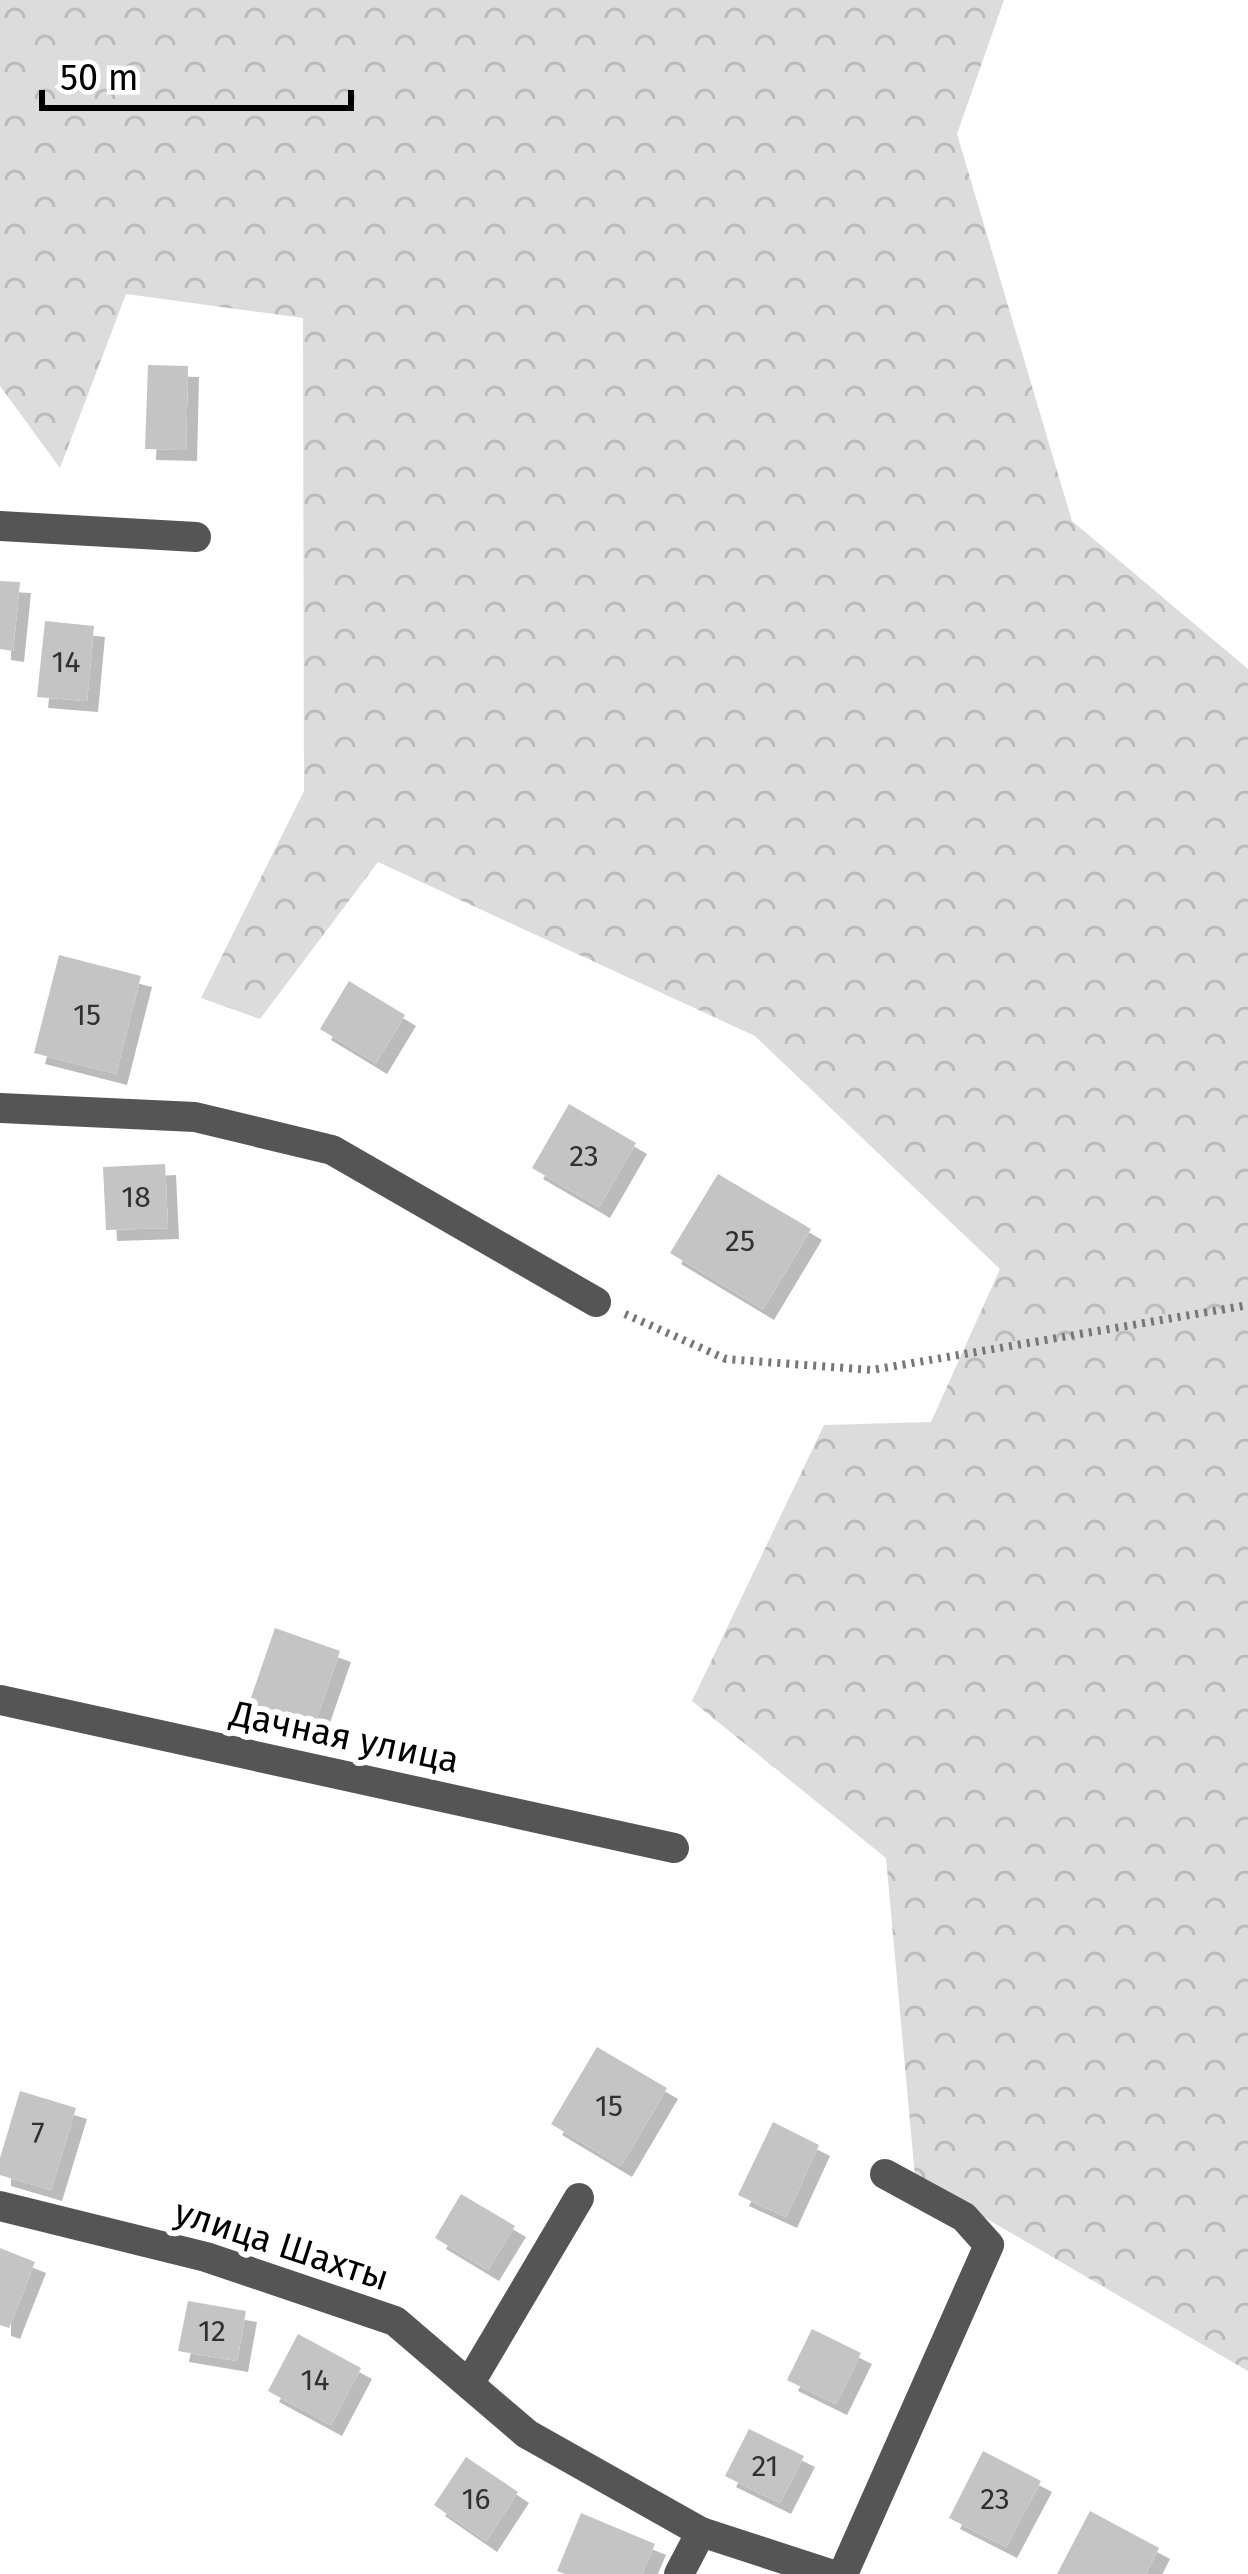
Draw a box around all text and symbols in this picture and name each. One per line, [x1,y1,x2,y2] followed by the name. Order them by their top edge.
[42,36,351,110] scale bar
[60,56,139,100] text: 50 m
[52,644,81,680] house number: 14
[73,997,101,1033] house number: 15
[569,1138,599,1174] house number: 23
[121,1179,151,1215] house number: 18
[725,1223,755,1259] house number: 25
[226,1691,463,1783] street label: Дачная улица
[595,2088,623,2124] house number: 15
[31,2115,45,2151] house number: 7
[169,2190,394,2300] street label: улица Шахты
[198,2313,226,2349] house number: 12
[301,2362,330,2398] house number: 14
[751,2448,779,2484] house number: 21
[462,2481,490,2517] house number: 16
[980,2481,1010,2517] house number: 23

